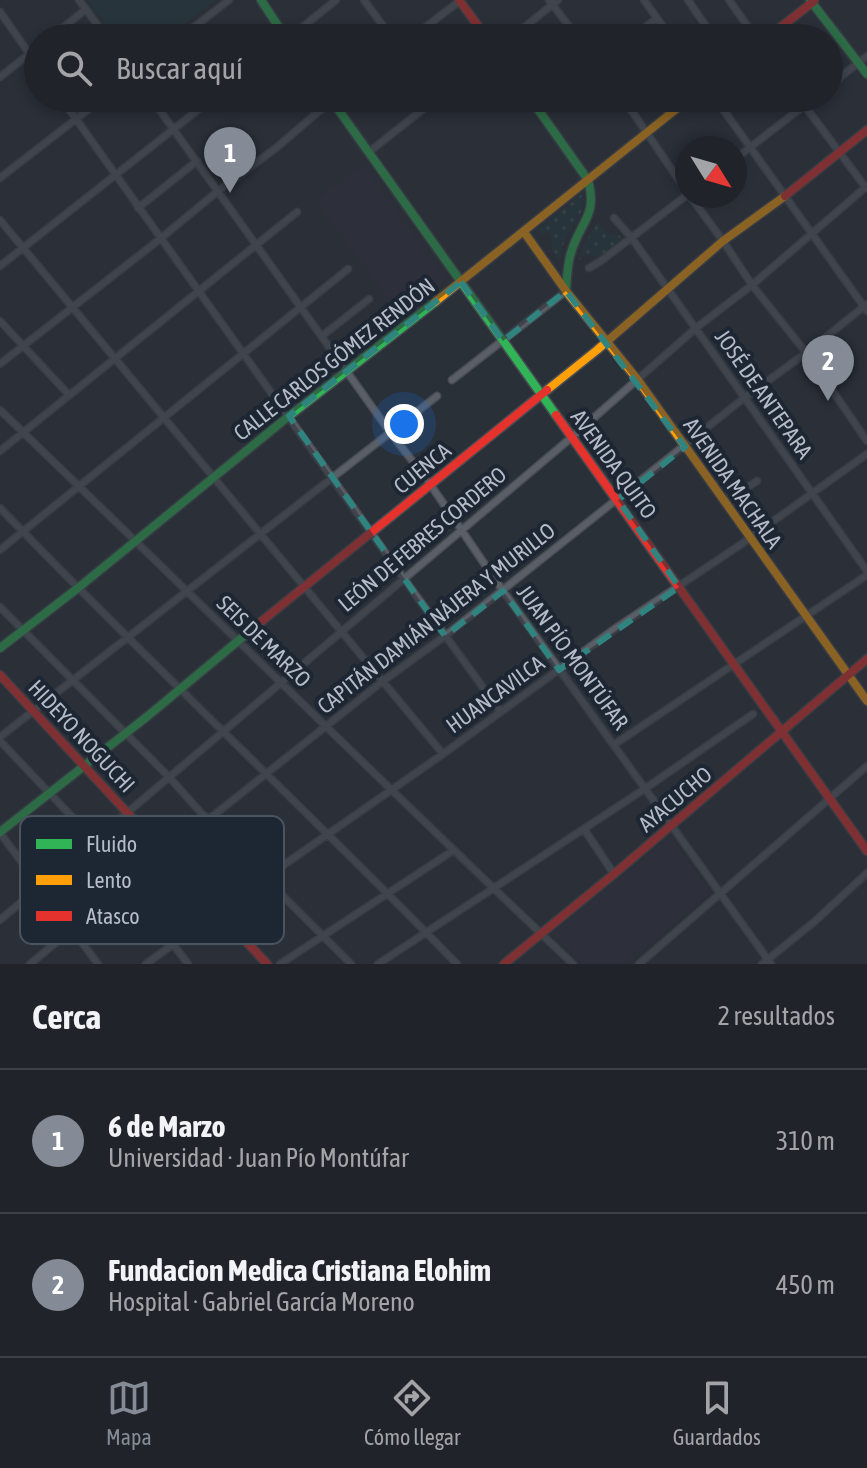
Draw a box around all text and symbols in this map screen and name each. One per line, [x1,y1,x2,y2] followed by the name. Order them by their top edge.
[24,24,843,112] search box
[52,46,96,90] icon: search
[116,51,243,85] text: Buscar aquí
[204,127,256,193] pin: 1
[675,136,747,208] north arrow
[228,272,440,446] street label: CALLE CARLOS GÓMEZ RENDÓN
[710,324,818,464] street label: JOSÉ DE ANTEPARA
[802,335,854,401] pin: 2
[384,404,424,444] your location
[566,404,662,524] street label: AVENIDA QUITO
[678,413,788,553] street label: AVENIDA MACHALA
[388,437,456,499] street label: CUENCA
[333,461,511,617] street label: LEÓN DE FEBRES CORDERO
[312,517,560,719] street label: CAPITÁN DAMIÁN NÁJERA Y MURILLO
[512,580,634,734] street label: JUAN PÍO MONTÚFAR
[212,590,316,692] street label: SEIS DE MARZO
[441,650,549,738] street label: HUANCAVILCA
[23,675,141,797] street label: HIDEYO NOGUCHI
[633,761,717,837] street label: AYACUCHO
[20,816,284,944] legend
[86,831,137,857] text: Fluido
[86,867,132,893] text: Lento
[86,903,140,929] text: Atasco
[32,997,101,1036] text: Cerca
[718,1001,835,1031] text: 2 resultados
[108,1109,226,1143] text: 6 de Marzo
[52,1126,64,1156] text: 1
[776,1126,835,1156] text: 310 m
[108,1143,409,1173] text: Universidad · Juan Pío Montúfar
[108,1253,491,1287] text: Fundacion Medica Cristiana Elohim
[52,1270,64,1300] text: 2
[776,1270,835,1300] text: 450 m
[108,1287,415,1317] text: Hospital · Gabriel García Moreno
[106,1376,152,1450] tab: Mapa
[364,1376,461,1450] tab: Cómo llegar
[673,1376,761,1450] tab: Guardados

